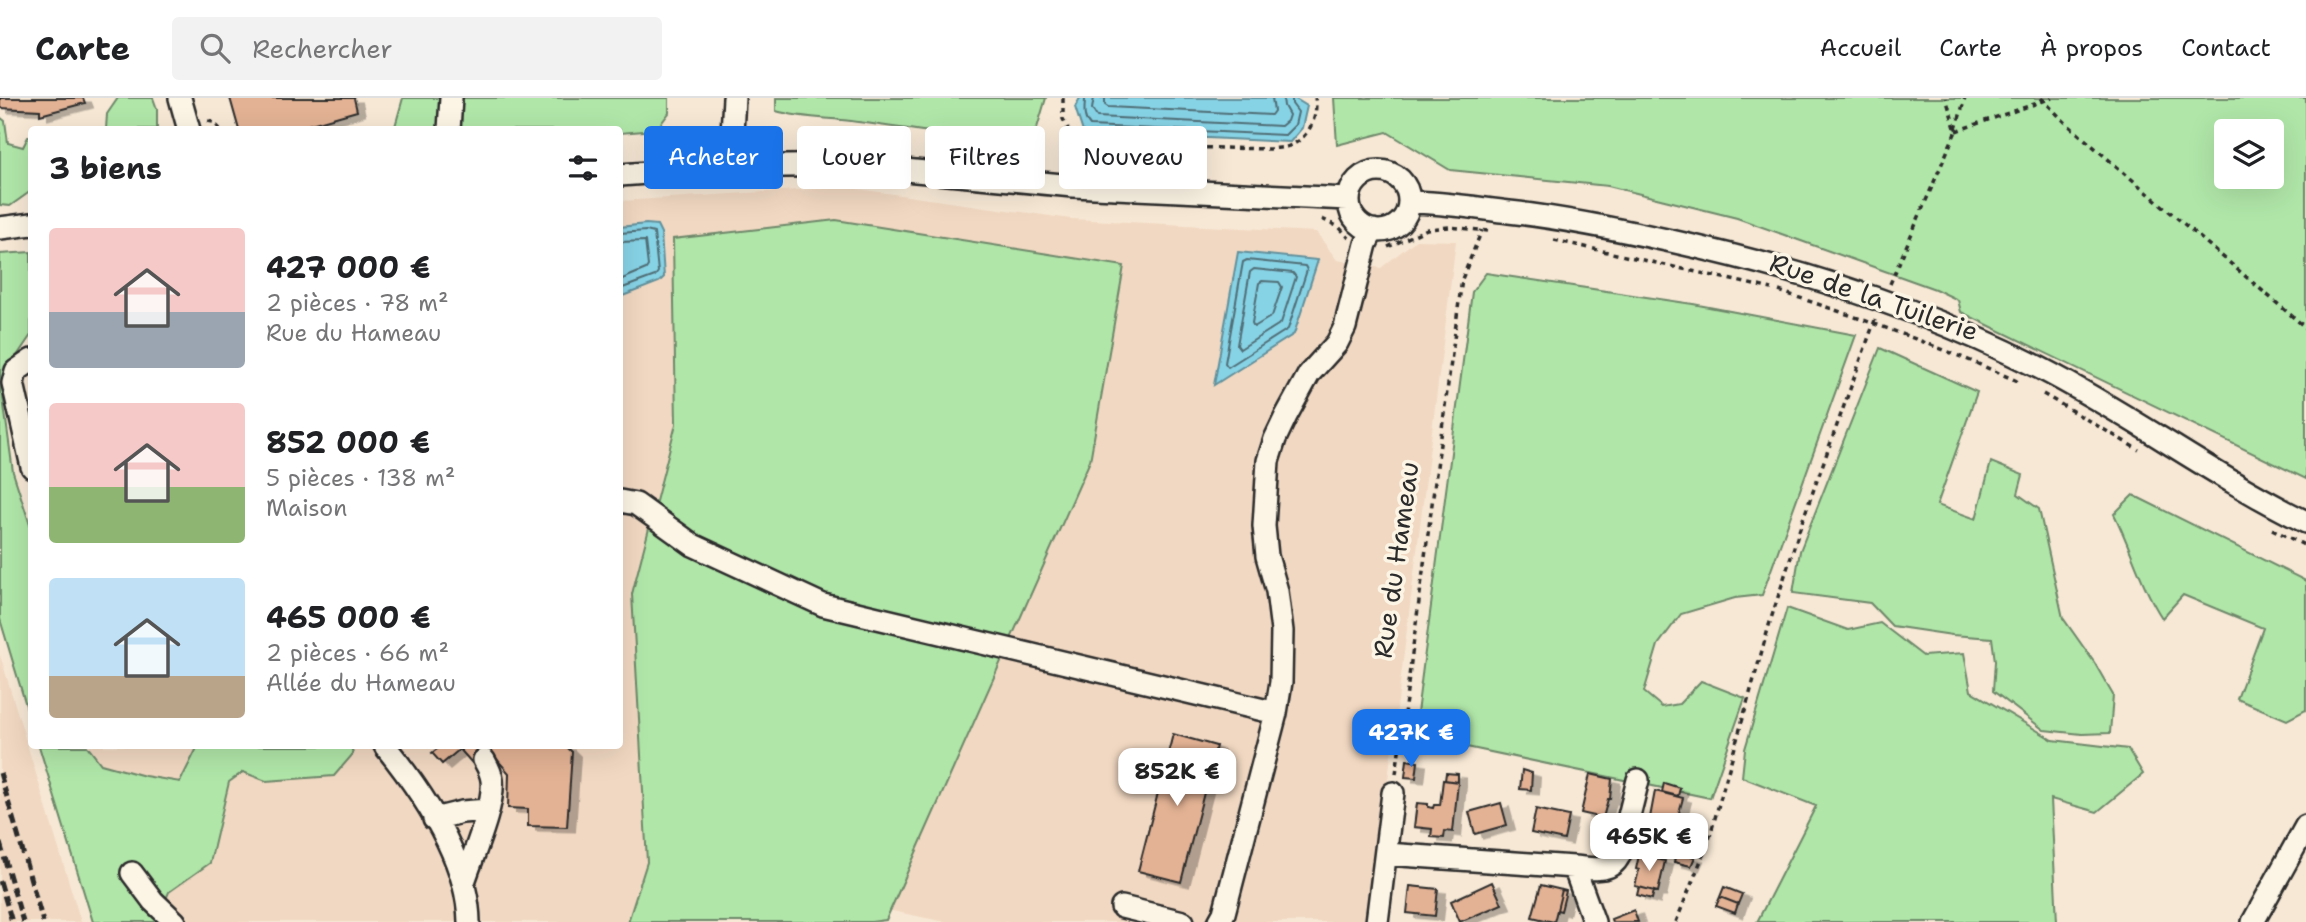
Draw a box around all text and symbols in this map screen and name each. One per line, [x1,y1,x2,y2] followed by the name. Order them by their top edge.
[172,17,662,80] search box
[35,26,130,71] text: Carte
[196,29,234,67] icon: search
[252,31,393,66] text: Rechercher
[1820,32,1901,64] text: Accueil
[1939,32,2002,64] text: Carte
[2040,32,2143,64] text: À propos
[2181,32,2271,64] text: Contact
[2214,119,2284,189] map controls
[2214,119,2284,189] button: layers
[644,126,783,189] chip: Acheter
[797,126,911,189] chip: Louer
[925,126,1045,189] chip: Filtres
[1059,126,1207,189] chip: Nouveau
[49,148,162,189] text: 3 biens
[564,149,602,187] icon: filters
[1765,244,1983,349] street label: Rue de la Tuilerie
[266,247,430,288] text: 427 000 €
[105,256,189,340] icon: home
[266,288,449,318] text: 2 pièces · 78 m²
[266,318,441,348] text: Rue du Hameau
[266,422,430,463] text: 852 000 €
[105,431,189,515] icon: home
[1364,459,1427,660] street label: Rue du Hameau
[266,463,455,493] text: 5 pièces · 138 m²
[266,493,347,523] text: Maison
[266,597,431,638] text: 465 000 €
[105,606,189,690] icon: home
[266,638,449,668] text: 2 pièces · 66 m²
[266,668,456,698] text: Allée du Hameau
[1354,710,1468,769] pin: 427K €
[1368,717,1454,747] text: 427K €
[1120,748,1234,808] pin: 852K €
[1134,756,1220,786] text: 852K €
[1592,814,1706,873] pin: 465K €
[1606,821,1692,851] text: 465K €

